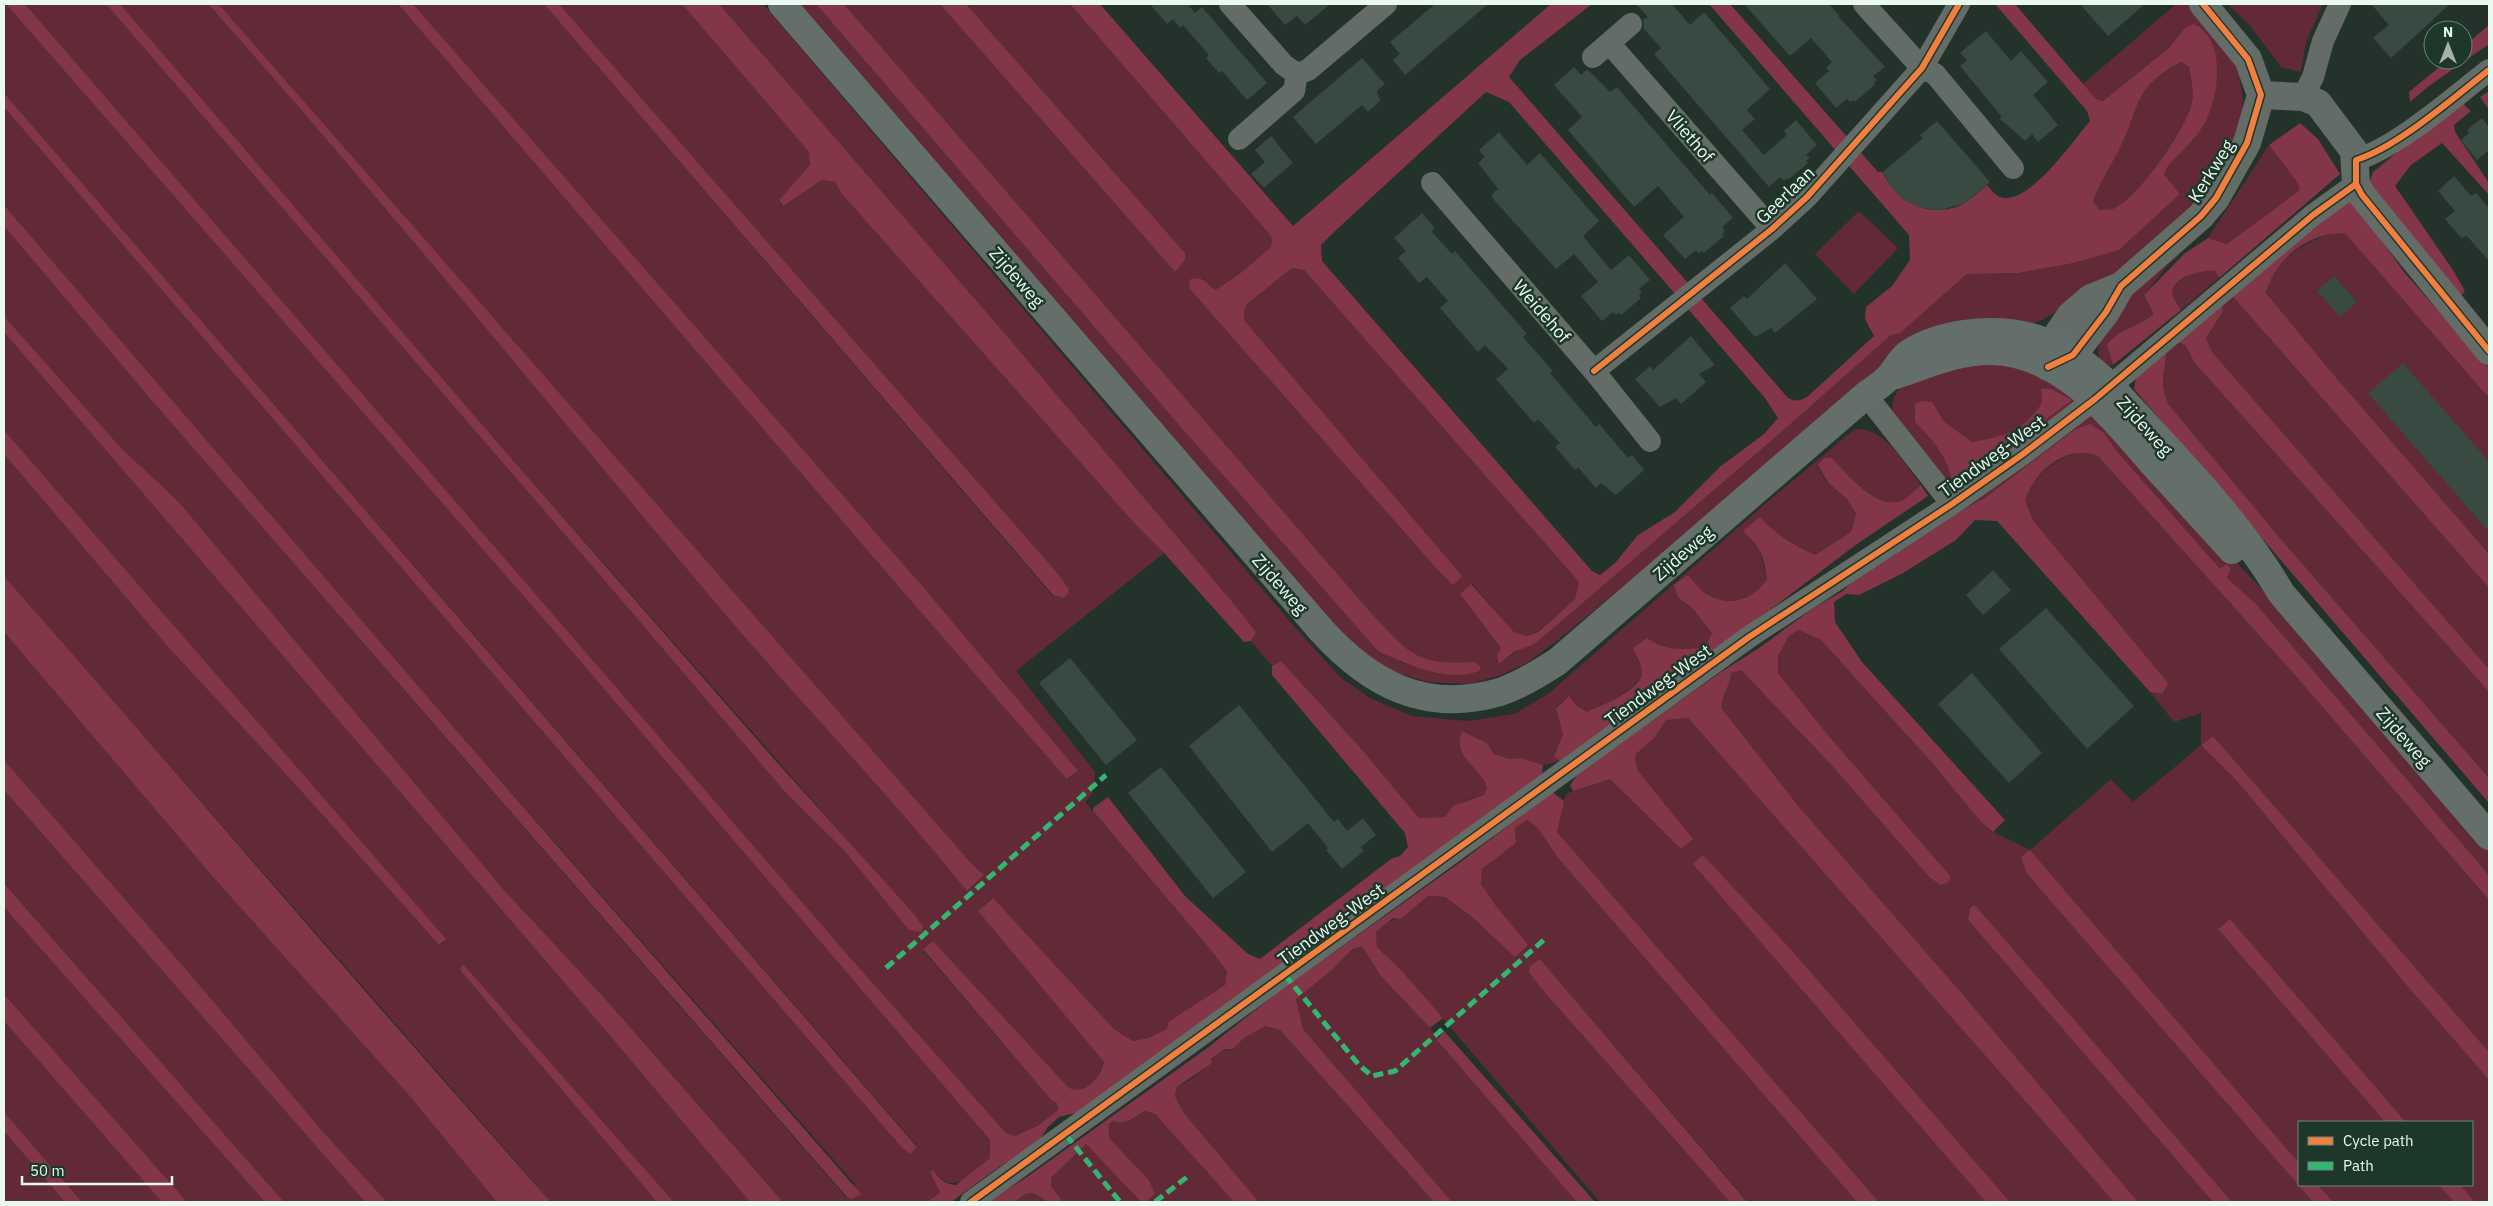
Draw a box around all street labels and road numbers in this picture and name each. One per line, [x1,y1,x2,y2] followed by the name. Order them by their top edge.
[1661,105,1719,167] street label: Vliethof
[2183,135,2240,207] street label: Kerkweg
[1751,161,1819,229] street label: Geerlaan
[984,242,1050,312] street label: Zijdeweg
[1508,275,1576,348] street label: Weidehof
[2112,391,2178,461] street label: Zijdeweg
[1934,410,2050,502] street label: Tiendweg-West
[1648,520,1718,586] street label: Zijdeweg
[1247,549,1313,619] street label: Zijdeweg
[1600,639,1716,731] street label: Tiendweg-West
[2371,702,2437,772] street label: Zijdeweg
[1273,878,1389,970] street label: Tiendweg-West

